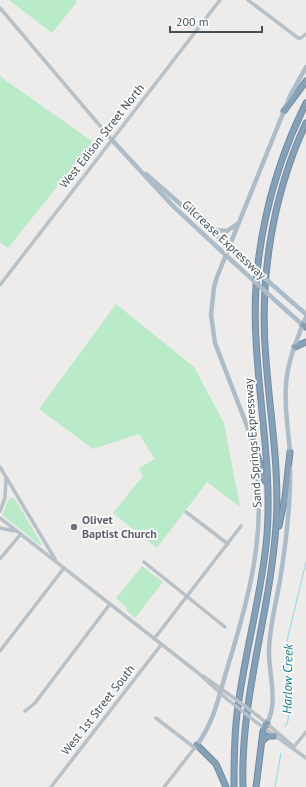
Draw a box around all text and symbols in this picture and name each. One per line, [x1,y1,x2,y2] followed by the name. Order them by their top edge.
[170,8,262,34] scale bar
[176,14,209,29] text: 200 m
[56,80,147,191] street label: West Edison Street North
[179,197,270,283] street label: Gilcrease Expressway
[240,377,265,508] street label: Sand Springs Expressway
[82,512,157,541] place label: Olivet Baptist Church
[69,522,79,532] marker: Olivet Baptist Church
[278,643,297,714] water label: Harlow Creek
[58,662,138,758] street label: West 1st Street South

